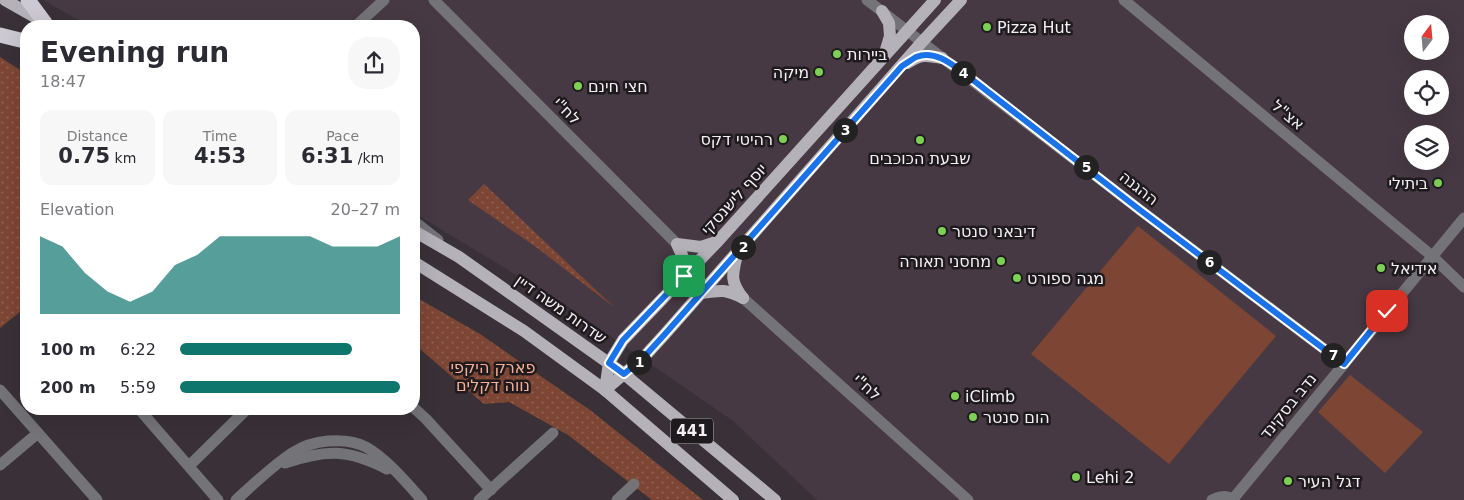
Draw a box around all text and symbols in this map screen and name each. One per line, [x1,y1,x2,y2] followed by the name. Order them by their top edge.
[1404,15,1449,60] north arrow
[1404,15,1449,170] map controls
[997,18,1071,37] place label: Pizza Hut
[981,21,993,33] marker: Pizza Hut
[40,36,229,69] text: Evening run
[348,37,400,89] button: share
[847,45,887,64] place label: ביירות
[831,48,843,60] marker: ביירות
[950,60,976,86] pin: 4
[773,63,809,82] place label: מיקה
[959,65,968,81] text: 4
[813,66,825,78] marker: מיקה
[1404,70,1449,115] button: locate
[40,72,86,91] text: 18:47
[588,77,648,96] place label: חצי חינם
[572,80,584,92] marker: חצי חינם
[550,94,584,128] street label: לח"י
[1268,96,1308,134] street label: אצ"ל
[832,118,858,142] pin: 3
[841,122,850,138] text: 3
[1404,125,1449,170] button: layers
[67,128,128,144] text: Distance
[203,128,237,144] text: Time
[326,128,359,144] text: Pace
[700,130,773,149] place label: רהיטי דקס
[777,133,789,145] marker: רהיטי דקס
[914,134,926,146] marker: שבעת הכוכבים
[58,144,110,168] text: 0.75
[194,144,246,168] text: 4:53
[301,144,353,168] text: 6:31
[869,149,971,168] place label: שבעת הכוכבים
[110,150,136,166] text: km
[353,150,384,166] text: /km
[1074,154,1098,180] pin: 5
[697,159,771,239] street label: יוסף לישנסקי
[1082,159,1091,175] text: 5
[1116,167,1162,209] street label: ההגנה
[1388,174,1428,193] place label: ביתילי
[1432,177,1444,189] marker: ביתילי
[40,200,114,219] text: Elevation
[331,200,400,219] text: 20–27 m
[952,222,1036,241] place label: דיבאני סנטר
[936,225,948,237] marker: דיבאני סנטר
[730,234,756,260] pin: 2
[739,239,748,255] text: 2
[1196,250,1222,274] pin: 6
[899,252,991,271] place label: מחסני תאורה
[1205,254,1214,270] text: 6
[663,255,705,297] pin
[995,255,1007,267] marker: מחסני תאורה
[1391,259,1437,278] place label: אידיאל
[670,262,698,290] icon: arrive
[1375,262,1387,274] marker: אידיאל
[1027,269,1104,288] place label: מגה ספורט
[512,271,610,347] street label: שדרות משה דיין
[1011,272,1023,284] marker: מגה ספורט
[1366,290,1408,332] pin
[1373,297,1401,325] icon: check
[40,340,96,359] text: 100 m
[120,340,156,359] text: 6:22
[1320,342,1346,368] pin: 7
[1329,347,1338,363] text: 7
[626,350,652,374] pin: 1
[635,354,644,370] text: 1
[450,358,536,395] park label: פארק היקפי נווה דקלים
[1256,369,1320,443] street label: נדב בסקינד
[849,370,885,404] street label: לח"י
[40,378,96,397] text: 200 m
[120,378,156,397] text: 5:59
[965,387,1015,406] place label: iClimb
[949,390,961,402] marker: iClimb
[983,408,1050,427] place label: הום סנטר
[967,411,979,423] marker: הום סנטר
[671,418,713,444] road number: 441
[1086,468,1134,487] place label: Lehi 2
[1070,471,1082,483] marker: Lehi 2
[1298,472,1361,491] place label: דגל העיר
[1282,475,1294,487] marker: דגל העיר

